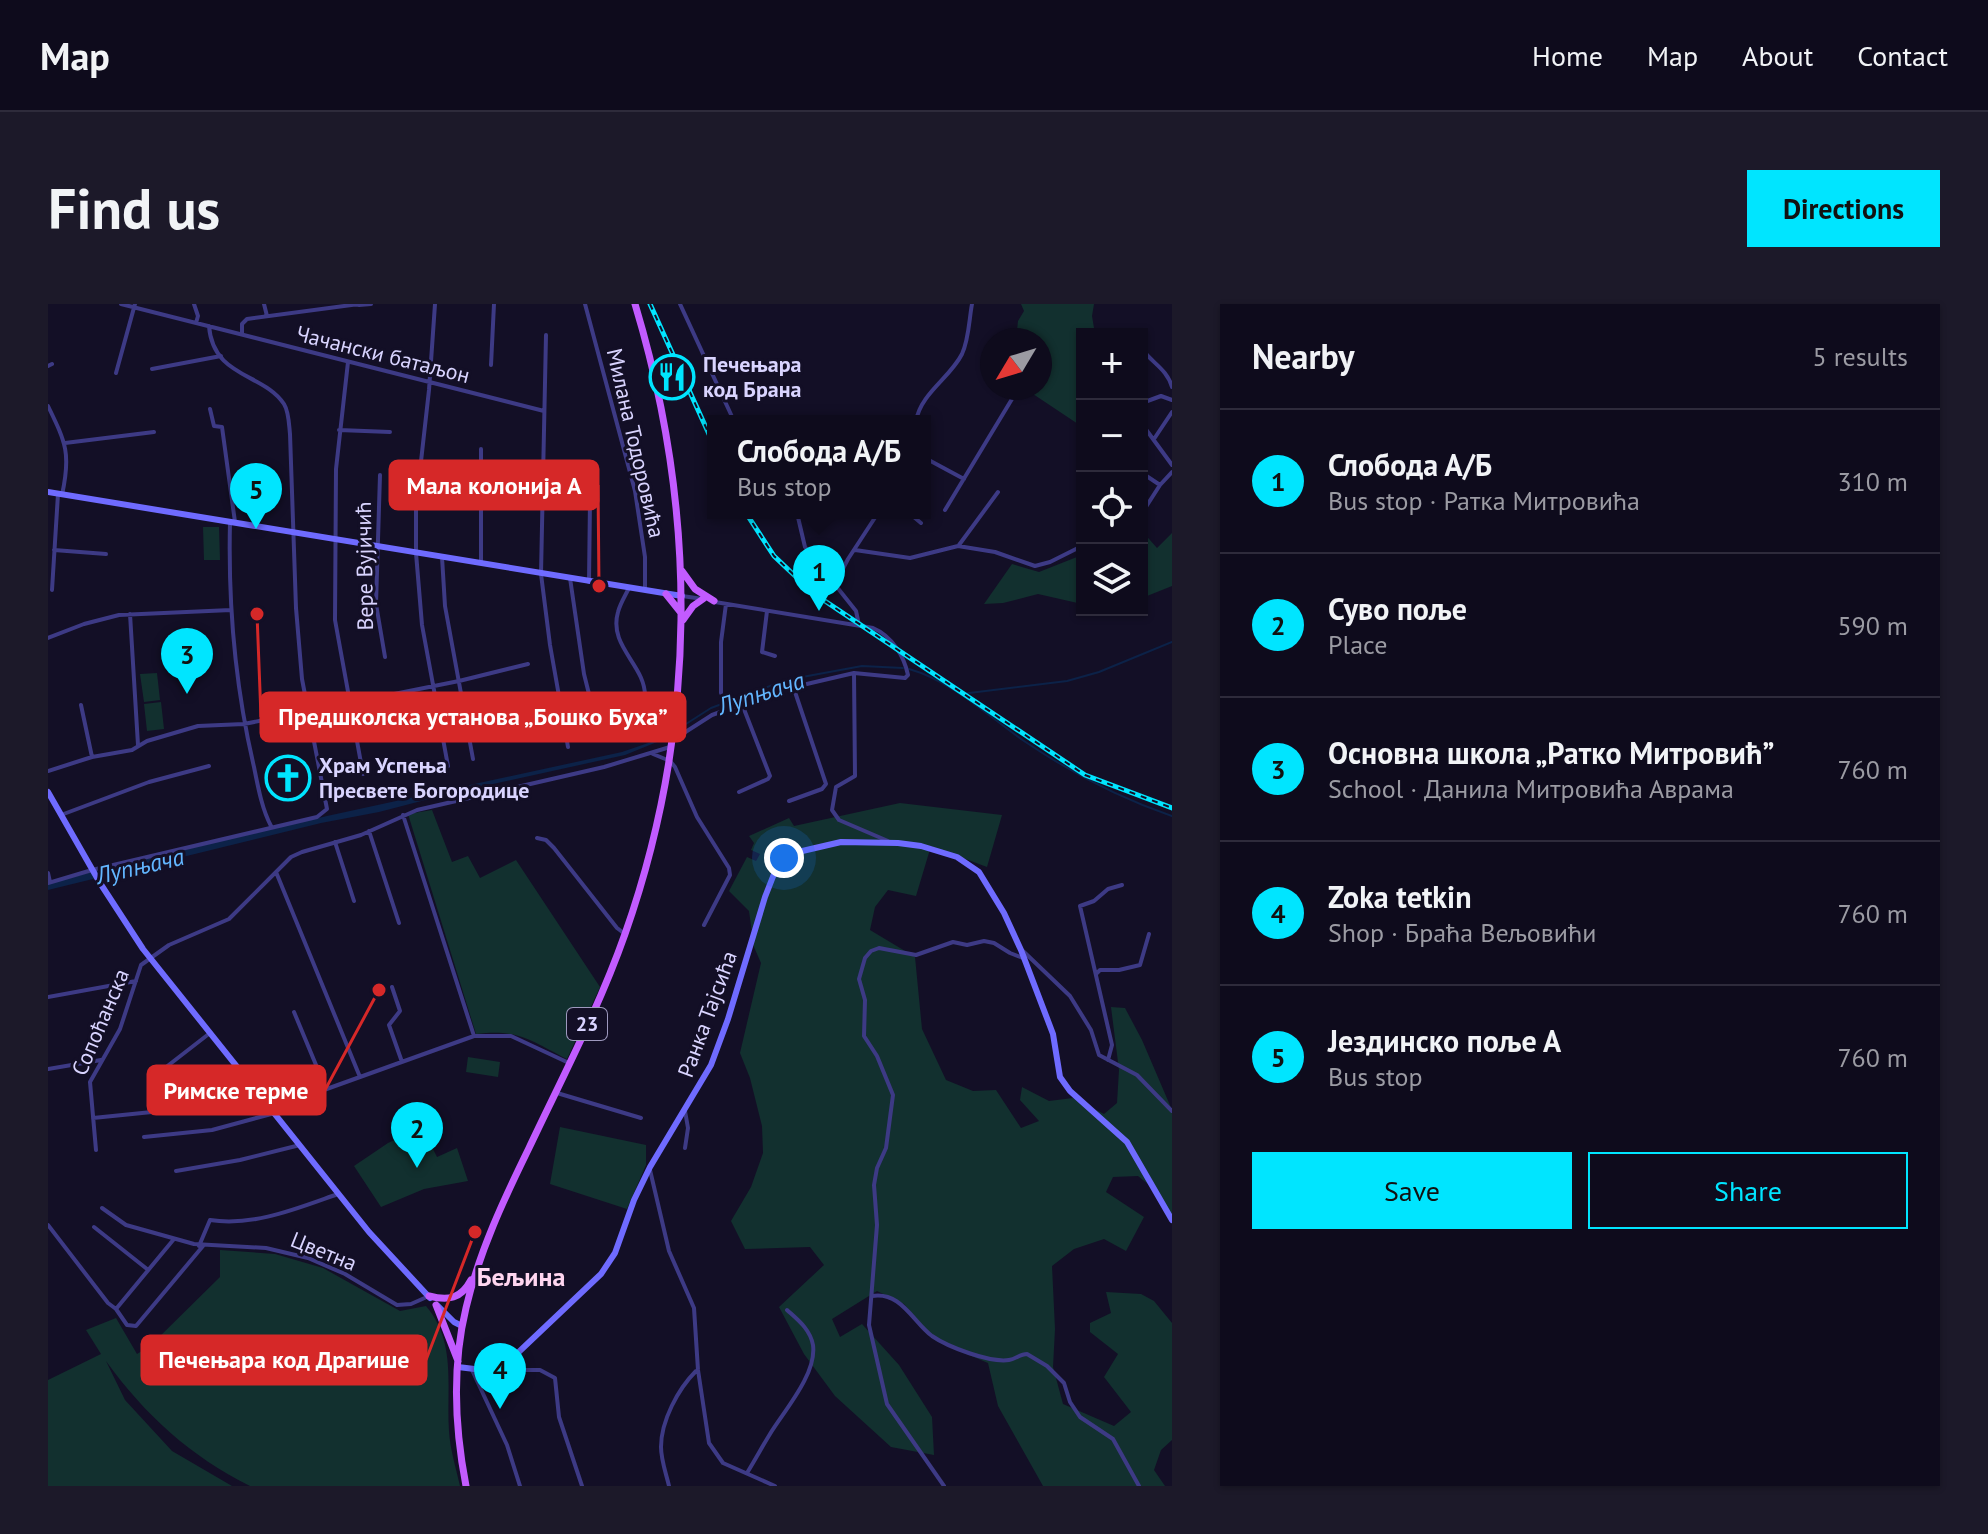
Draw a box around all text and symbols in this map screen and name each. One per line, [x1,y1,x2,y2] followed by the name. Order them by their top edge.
[40,31,110,80] text: Map
[1532,37,1603,74] text: Home
[1647,37,1698,74] text: Map
[1742,37,1813,74] text: About
[1857,37,1948,74] text: Contact
[1747,170,1940,247] button: Directions
[48,172,220,244] text: Find us
[293,319,473,389] street label: Чачански батаљон
[980,328,1052,400] north arrow
[1076,328,1148,616] map controls
[1076,328,1148,400] button: +
[1252,334,1354,378] text: Nearby
[1813,340,1908,373] text: 5 results
[601,345,671,541] street label: Милана Тодоровића
[703,350,802,403] place label: Печењара код Брана
[648,353,696,401] restaurant icon: Печењара код Брана
[1076,400,1148,472] button: −
[707,415,931,519] popup
[737,431,901,470] text: Слобода А/Б
[1328,445,1492,484] text: Слобода А/Б
[390,461,598,509] callout: Мала колонија А
[230,463,282,529] pin: 5
[1271,465,1285,498] text: 1
[1837,465,1908,498] text: 310 m
[407,470,582,501] text: Мала колонија А
[737,470,832,503] text: Bus stop
[1076,472,1148,544] button: locate
[1328,484,1640,517] text: Bus stop · Ратка Митровића
[349,501,379,631] street label: Вере Вујичић
[1076,544,1148,616] button: layers
[793,545,845,611] pin: 1
[1328,589,1467,628] text: Суво поље
[1271,609,1285,642] text: 2
[1837,609,1908,642] text: 590 m
[161,628,213,694] pin: 3
[1328,628,1387,661] text: Place
[712,664,809,722] water label: Лупњача
[261,693,685,741] callout: Предшколска установа „Бошко Буха”
[278,701,668,732] text: Предшколска установа „Бошко Буха”
[1328,733,1774,772] text: Основна школа „Ратко Митровић”
[319,751,530,804] place label: Храм Успења Пресвете Богородице
[1271,753,1285,786] text: 3
[1837,753,1908,786] text: 760 m
[264,754,312,802] church icon: Храм Успења Пресвете Богородице
[1328,772,1734,805] text: School · Данила Митровића Аврама
[764,838,804,878] your location
[91,841,187,892] water label: Лупњача
[1328,877,1472,916] text: Zoka tetkin
[1271,897,1285,930] text: 4
[1837,897,1908,930] text: 760 m
[1328,916,1596,949] text: Shop · Браћа Вељовићи
[671,947,743,1081] street label: Ранка Тајсића
[65,964,135,1080] street label: Сопоћанска
[567,1008,607,1040] road number: 23
[1328,1021,1561,1060] text: Јездинско поље А
[1271,1041,1285,1074] text: 5
[1837,1041,1908,1074] text: 760 m
[1328,1060,1423,1093] text: Bus stop
[148,1066,325,1114] callout: Римске терме
[163,1075,309,1106] text: Римске терме
[391,1102,443,1168] pin: 2
[1252,1152,1572,1229] button: Save
[1588,1152,1908,1229] button: Share
[287,1225,361,1277] street label: Цветна
[477,1260,565,1293] district label: Бељина
[142,1336,426,1384] callout: Печењара код Драгише
[474,1343,526,1409] pin: 4
[158,1344,410,1375] text: Печењара код Драгише

